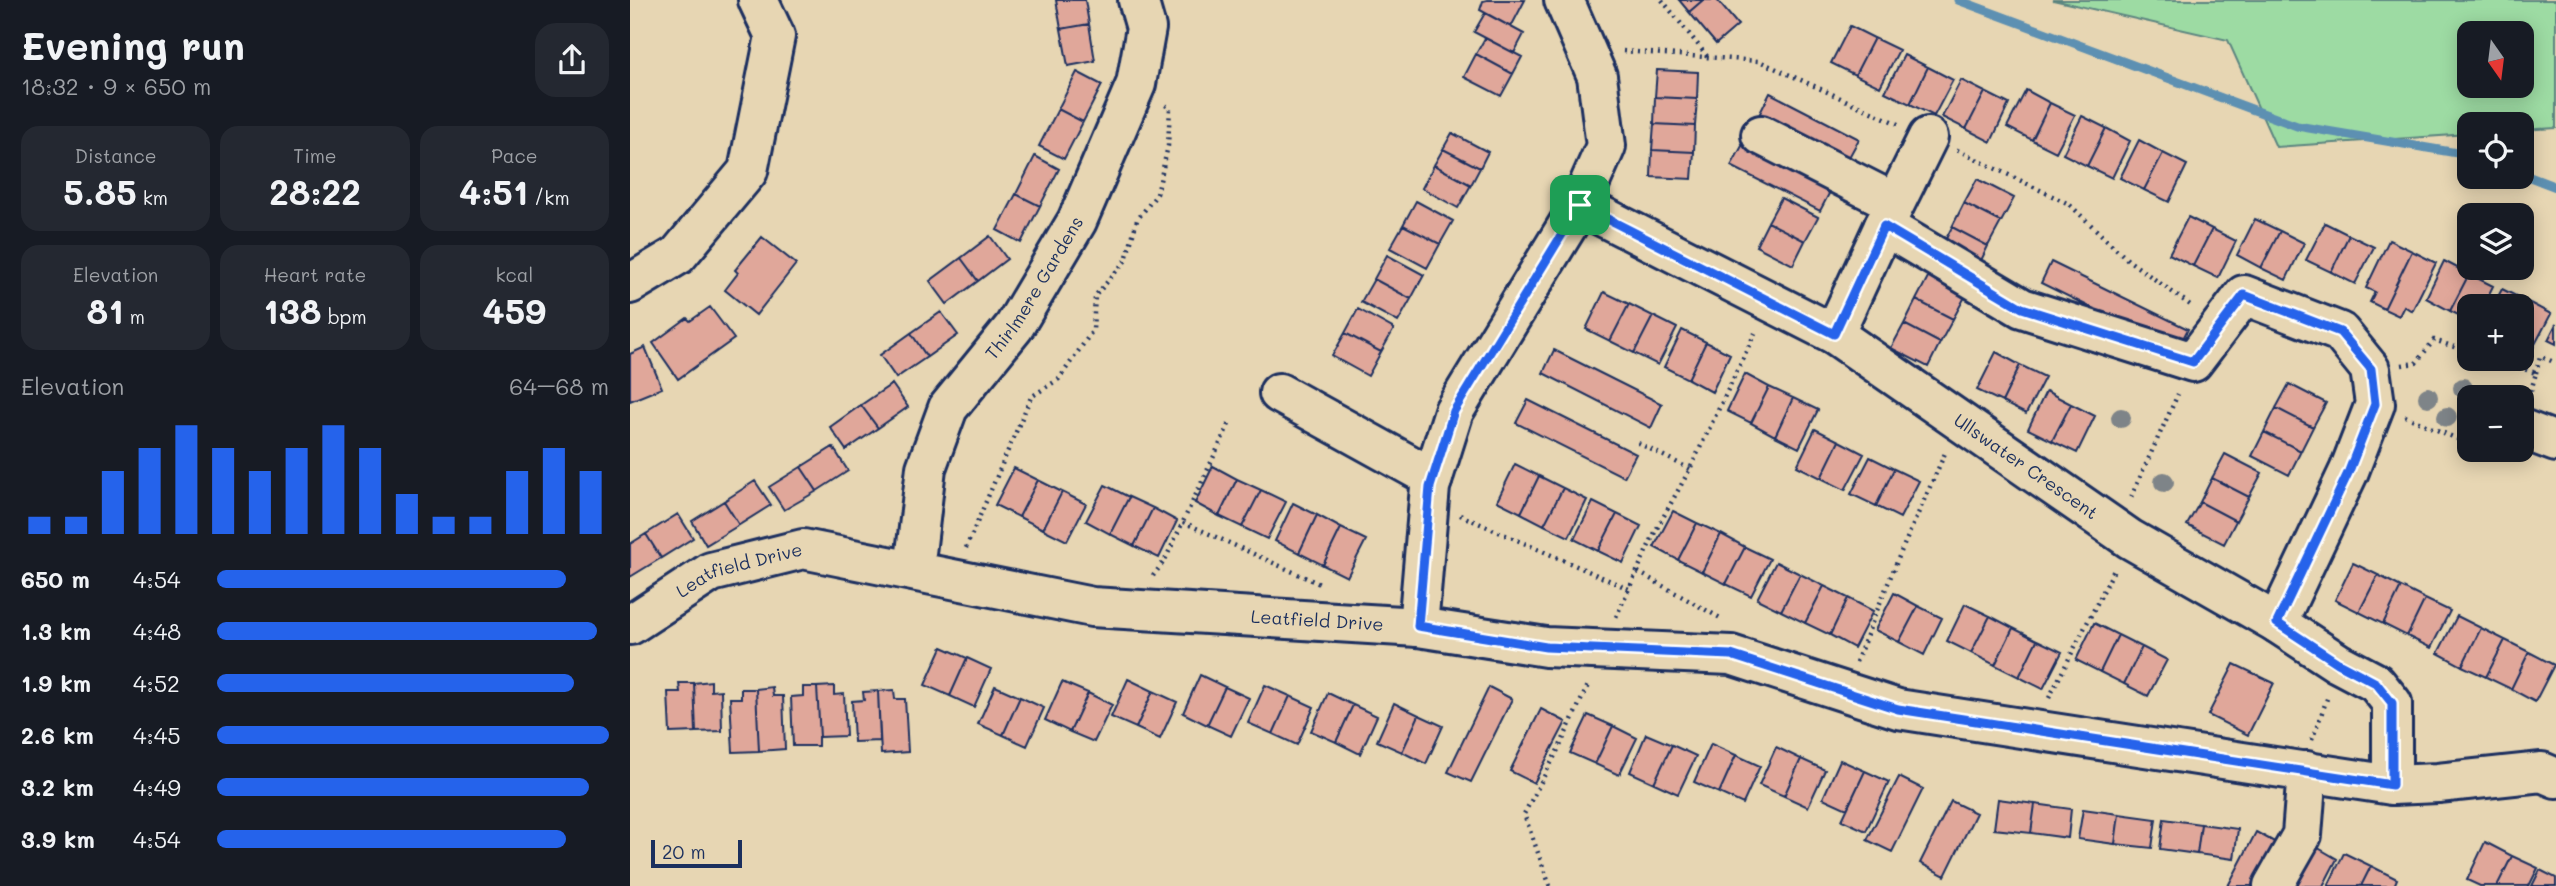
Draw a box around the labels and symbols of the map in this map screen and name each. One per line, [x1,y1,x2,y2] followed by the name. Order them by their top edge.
[2457,21,2534,98] north arrow
[1550,175,1610,235] pin
[979,211,1088,364] street label: Thirlmere Gardens
[1949,408,2103,524] street label: Ullswater Crescent
[671,537,804,603] street label: Leatfield Drive
[1250,604,1384,636] street label: Leatfield Drive
[651,837,742,869] scale bar

